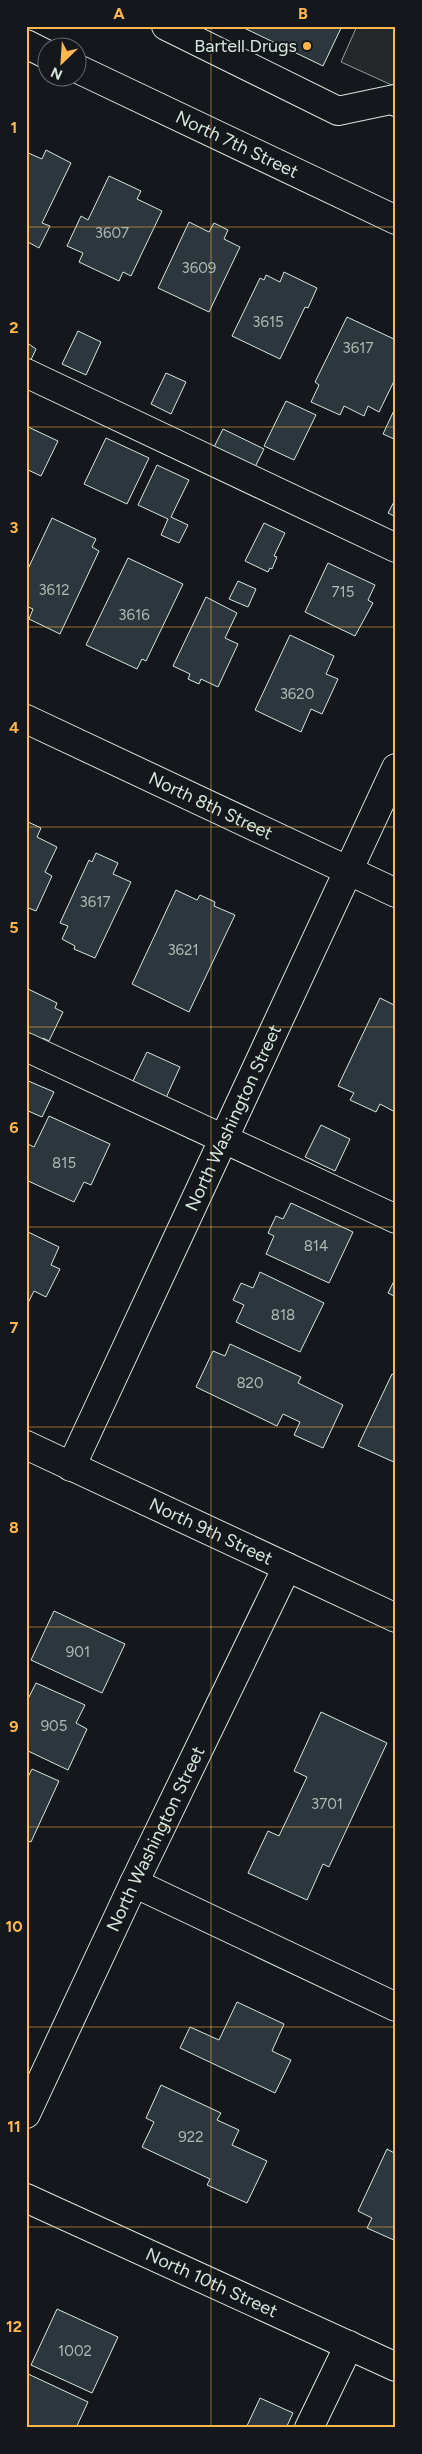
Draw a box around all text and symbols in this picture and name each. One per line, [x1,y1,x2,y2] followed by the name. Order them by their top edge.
[113,4,125,23] text: A
[298,4,308,23] text: B
[194,35,297,57] place label: Bartell Drugs
[38,38,88,88] north arrow
[301,40,313,52] marker: Bartell Drugs
[48,63,65,83] text: N
[172,106,302,183] street label: North 7th Street
[11,118,17,137] text: 1
[95,224,129,242] house number: 3607
[182,259,216,277] house number: 3609
[252,313,284,331] house number: 3615
[9,318,19,337] text: 2
[343,339,373,357] house number: 3617
[10,518,19,537] text: 3
[38,581,70,599] house number: 3612
[332,583,354,601] house number: 715
[118,606,150,624] house number: 3616
[280,685,314,703] house number: 3620
[9,718,19,737] text: 4
[145,767,276,844] street label: North 8th Street
[80,893,110,911] house number: 3617
[9,918,19,937] text: 5
[167,941,199,959] house number: 3621
[181,1021,286,1215] street label: North Washington Street
[9,1118,19,1137] text: 6
[52,1154,76,1172] house number: 815
[304,1237,328,1255] house number: 814
[271,1306,295,1324] house number: 818
[10,1318,19,1337] text: 7
[236,1374,264,1392] house number: 820
[146,1493,276,1570] street label: North 9th Street
[9,1518,19,1537] text: 8
[66,1643,90,1661] house number: 901
[9,1717,19,1736] text: 9
[41,1717,67,1735] house number: 905
[102,1743,210,1935] street label: North Washington Street
[311,1795,343,1813] house number: 3701
[5,1917,23,1936] text: 10
[7,2117,21,2136] text: 11
[178,2128,204,2146] house number: 922
[142,2243,281,2322] street label: North 10th Street
[6,2317,22,2336] text: 12
[58,2342,92,2360] house number: 1002

